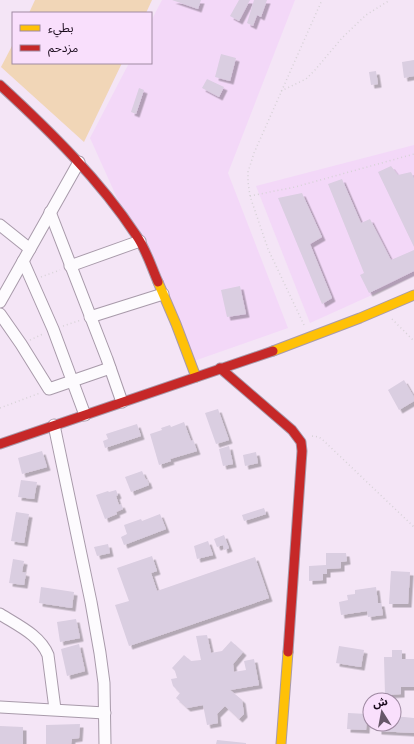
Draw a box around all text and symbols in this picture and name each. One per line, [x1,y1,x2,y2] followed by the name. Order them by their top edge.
[12,12,152,64] legend
[48,21,74,38] text: بطيء
[48,41,78,57] text: مزدحم
[362,692,402,732] north arrow
[372,695,389,710] text: ش

